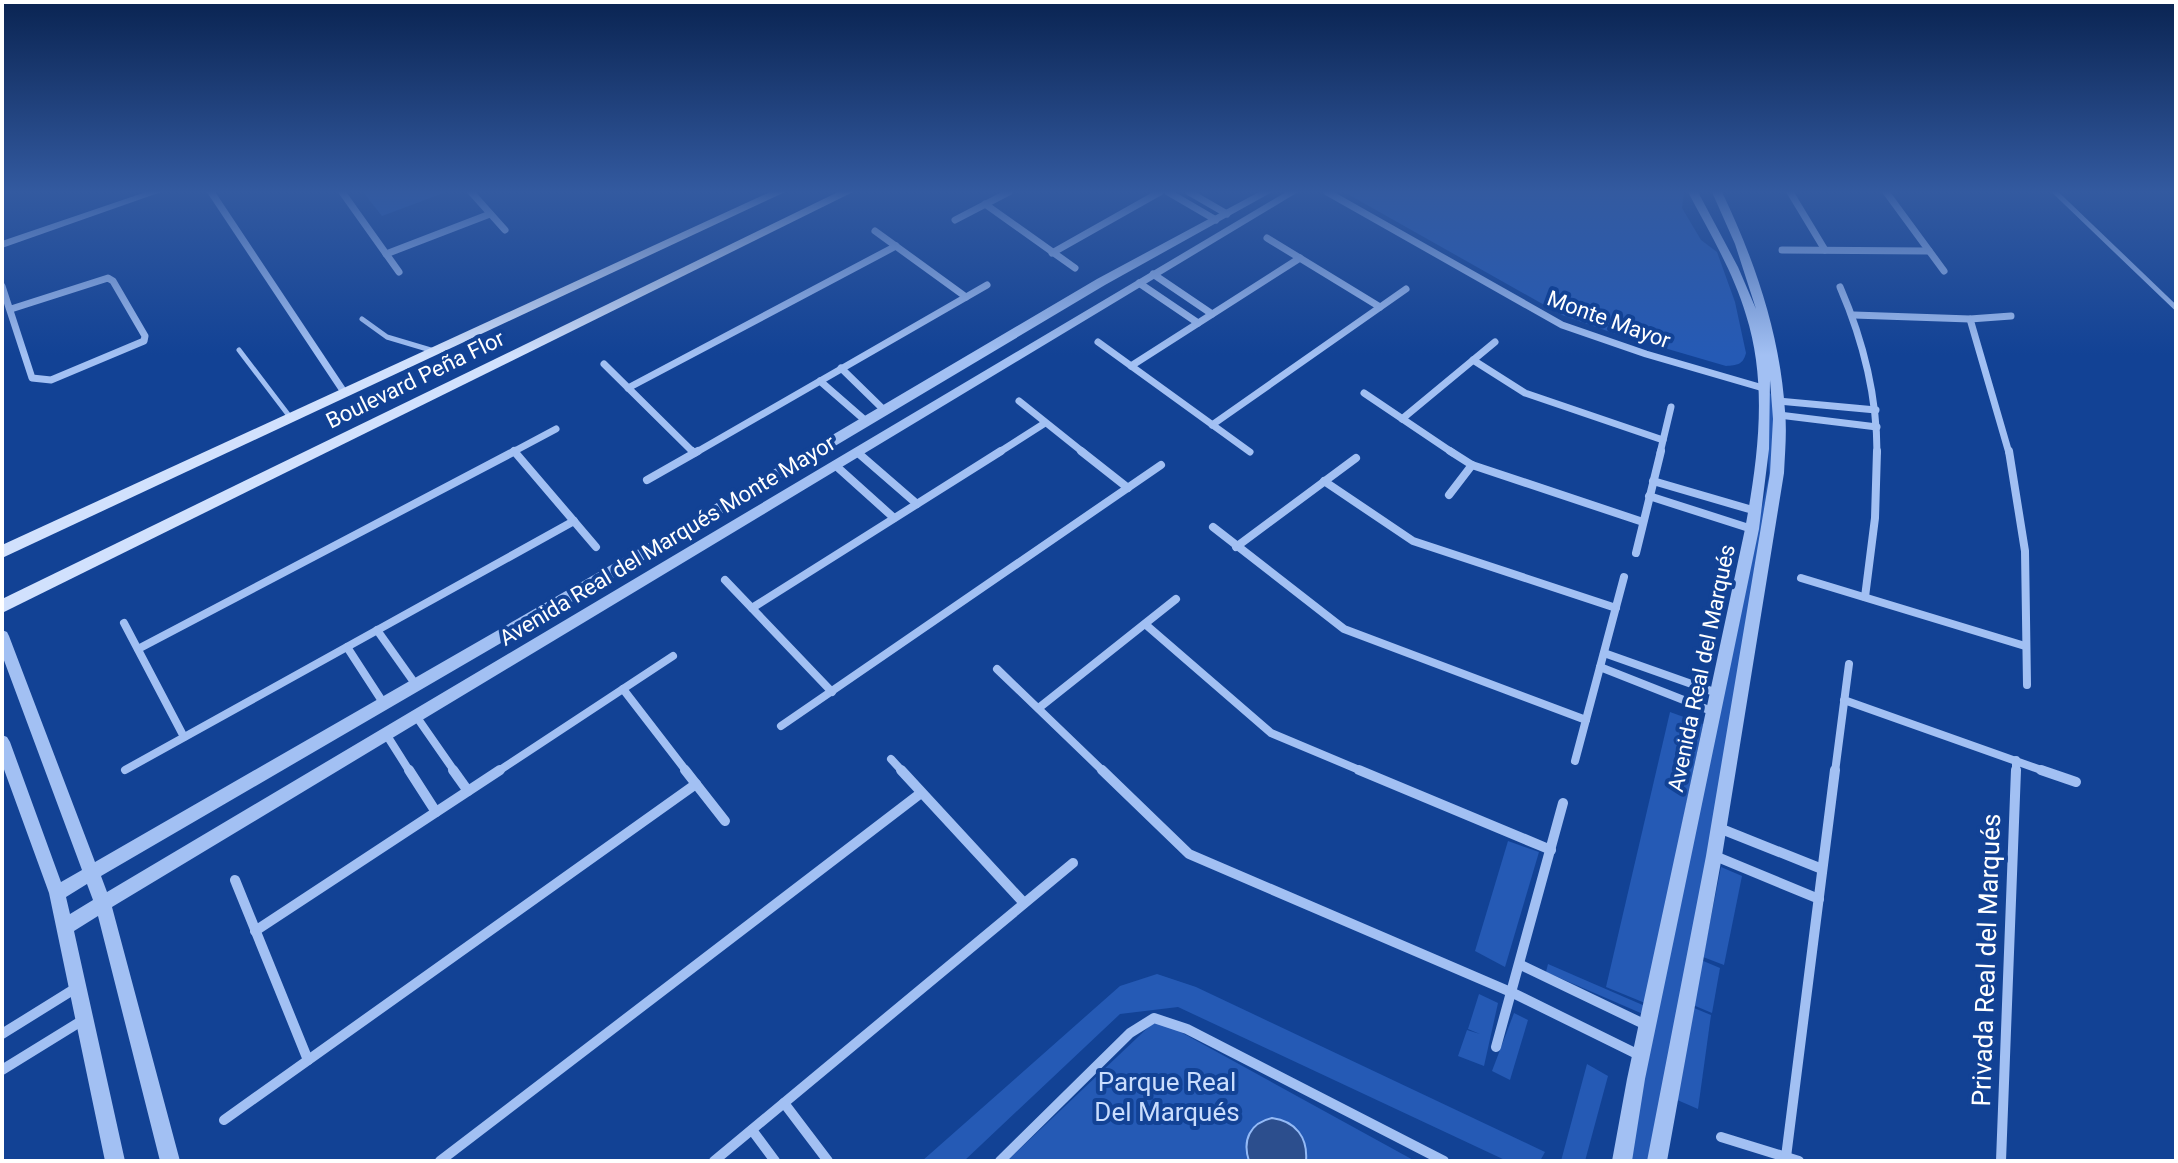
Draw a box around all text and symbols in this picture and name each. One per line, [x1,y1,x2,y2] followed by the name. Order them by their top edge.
[1544,286,1674,354] street label: Monte Mayor
[322,325,509,433] street label: Boulevard Peña Flor
[495,430,840,651] street label: Avenida Real del Marqués Monte Mayor
[1663,542,1740,794] street label: Avenida Real del Marqués
[1966,813,2006,1107] street label: Privada Real del Marqués
[1094,1067,1240,1127] park label: Parque Real Del Marqués

